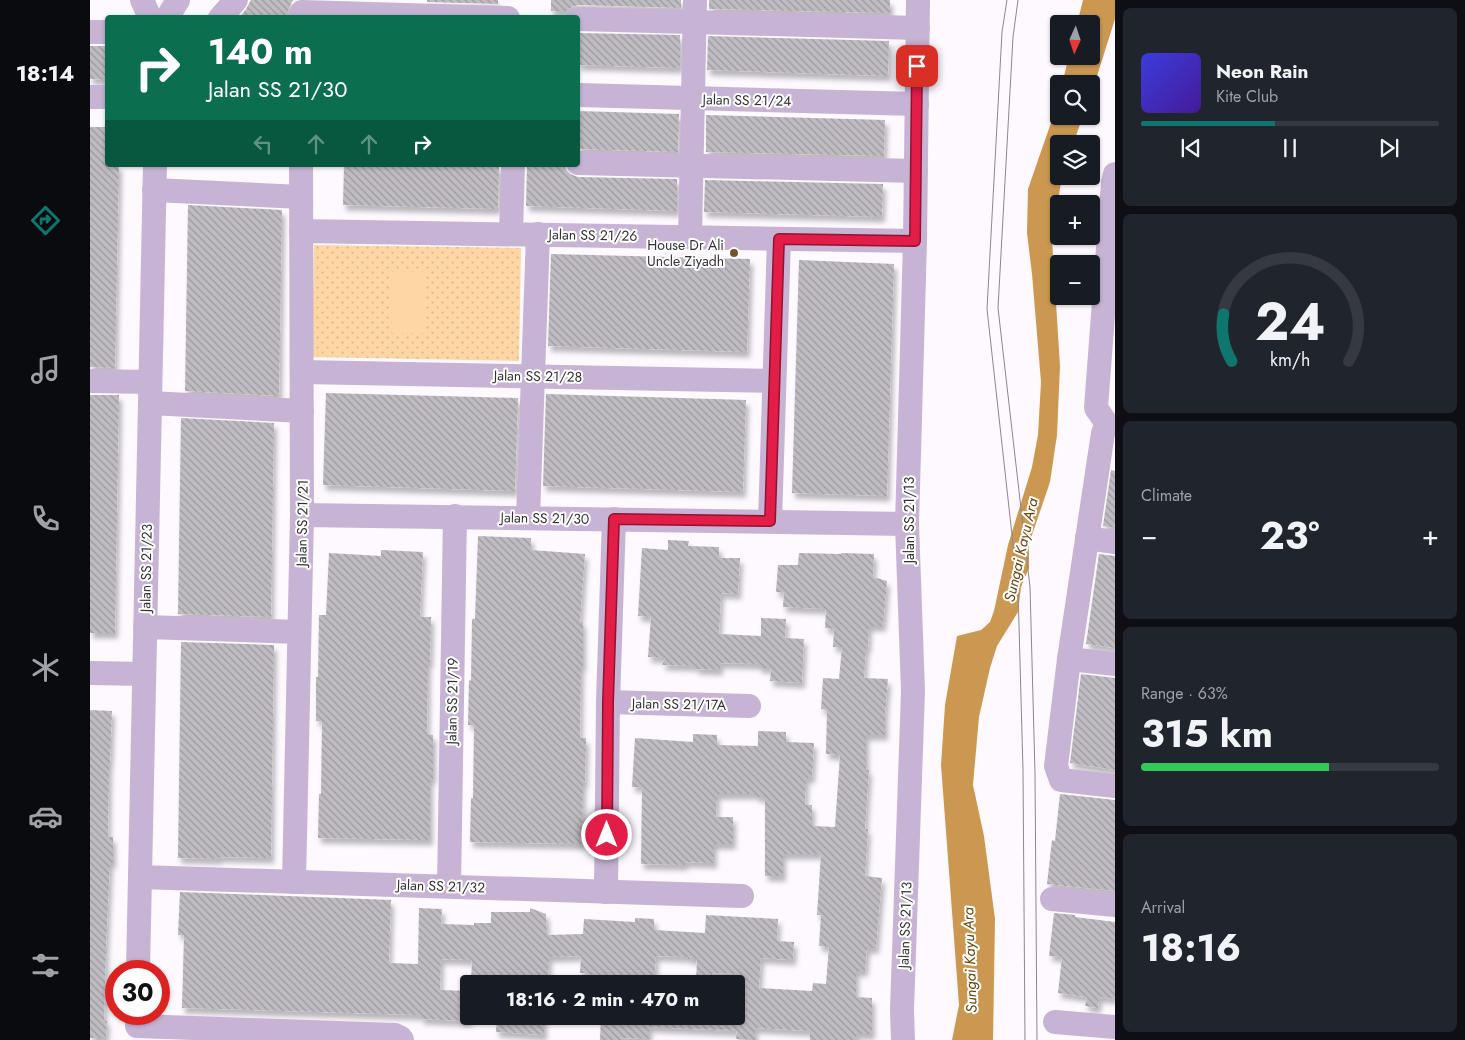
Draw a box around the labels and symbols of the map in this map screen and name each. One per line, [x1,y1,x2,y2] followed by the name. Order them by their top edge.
[1050,15,1100,65] north arrow
[896,45,938,87] pin
[700,89,792,111] street label: Jalan SS 21/24
[547,224,637,246] street label: Jalan SS 21/26
[647,235,724,271] place label: House Dr Ali Uncle Ziyadh
[728,247,740,259] marker: House Dr Ali Uncle Ziyadh
[492,365,582,387] street label: Jalan SS 21/28
[899,476,919,565] street label: Jalan SS 21/13
[291,479,313,569] street label: Jalan SS 21/21
[998,495,1044,604] water label: Sungai Kayu Ara
[498,507,590,529] street label: Jalan SS 21/30
[135,523,157,614] street label: Jalan SS 21/23
[441,657,463,747] street label: Jalan SS 21/19
[630,693,727,715] street label: Jalan SS 21/17A
[580,808,632,860] position arrow
[395,874,485,898] street label: Jalan SS 21/32
[893,881,917,971] street label: Jalan SS 21/13
[957,906,983,1013] water label: Sungai Kayu Ara
[105,960,170,1025] speed limit sign: 30

